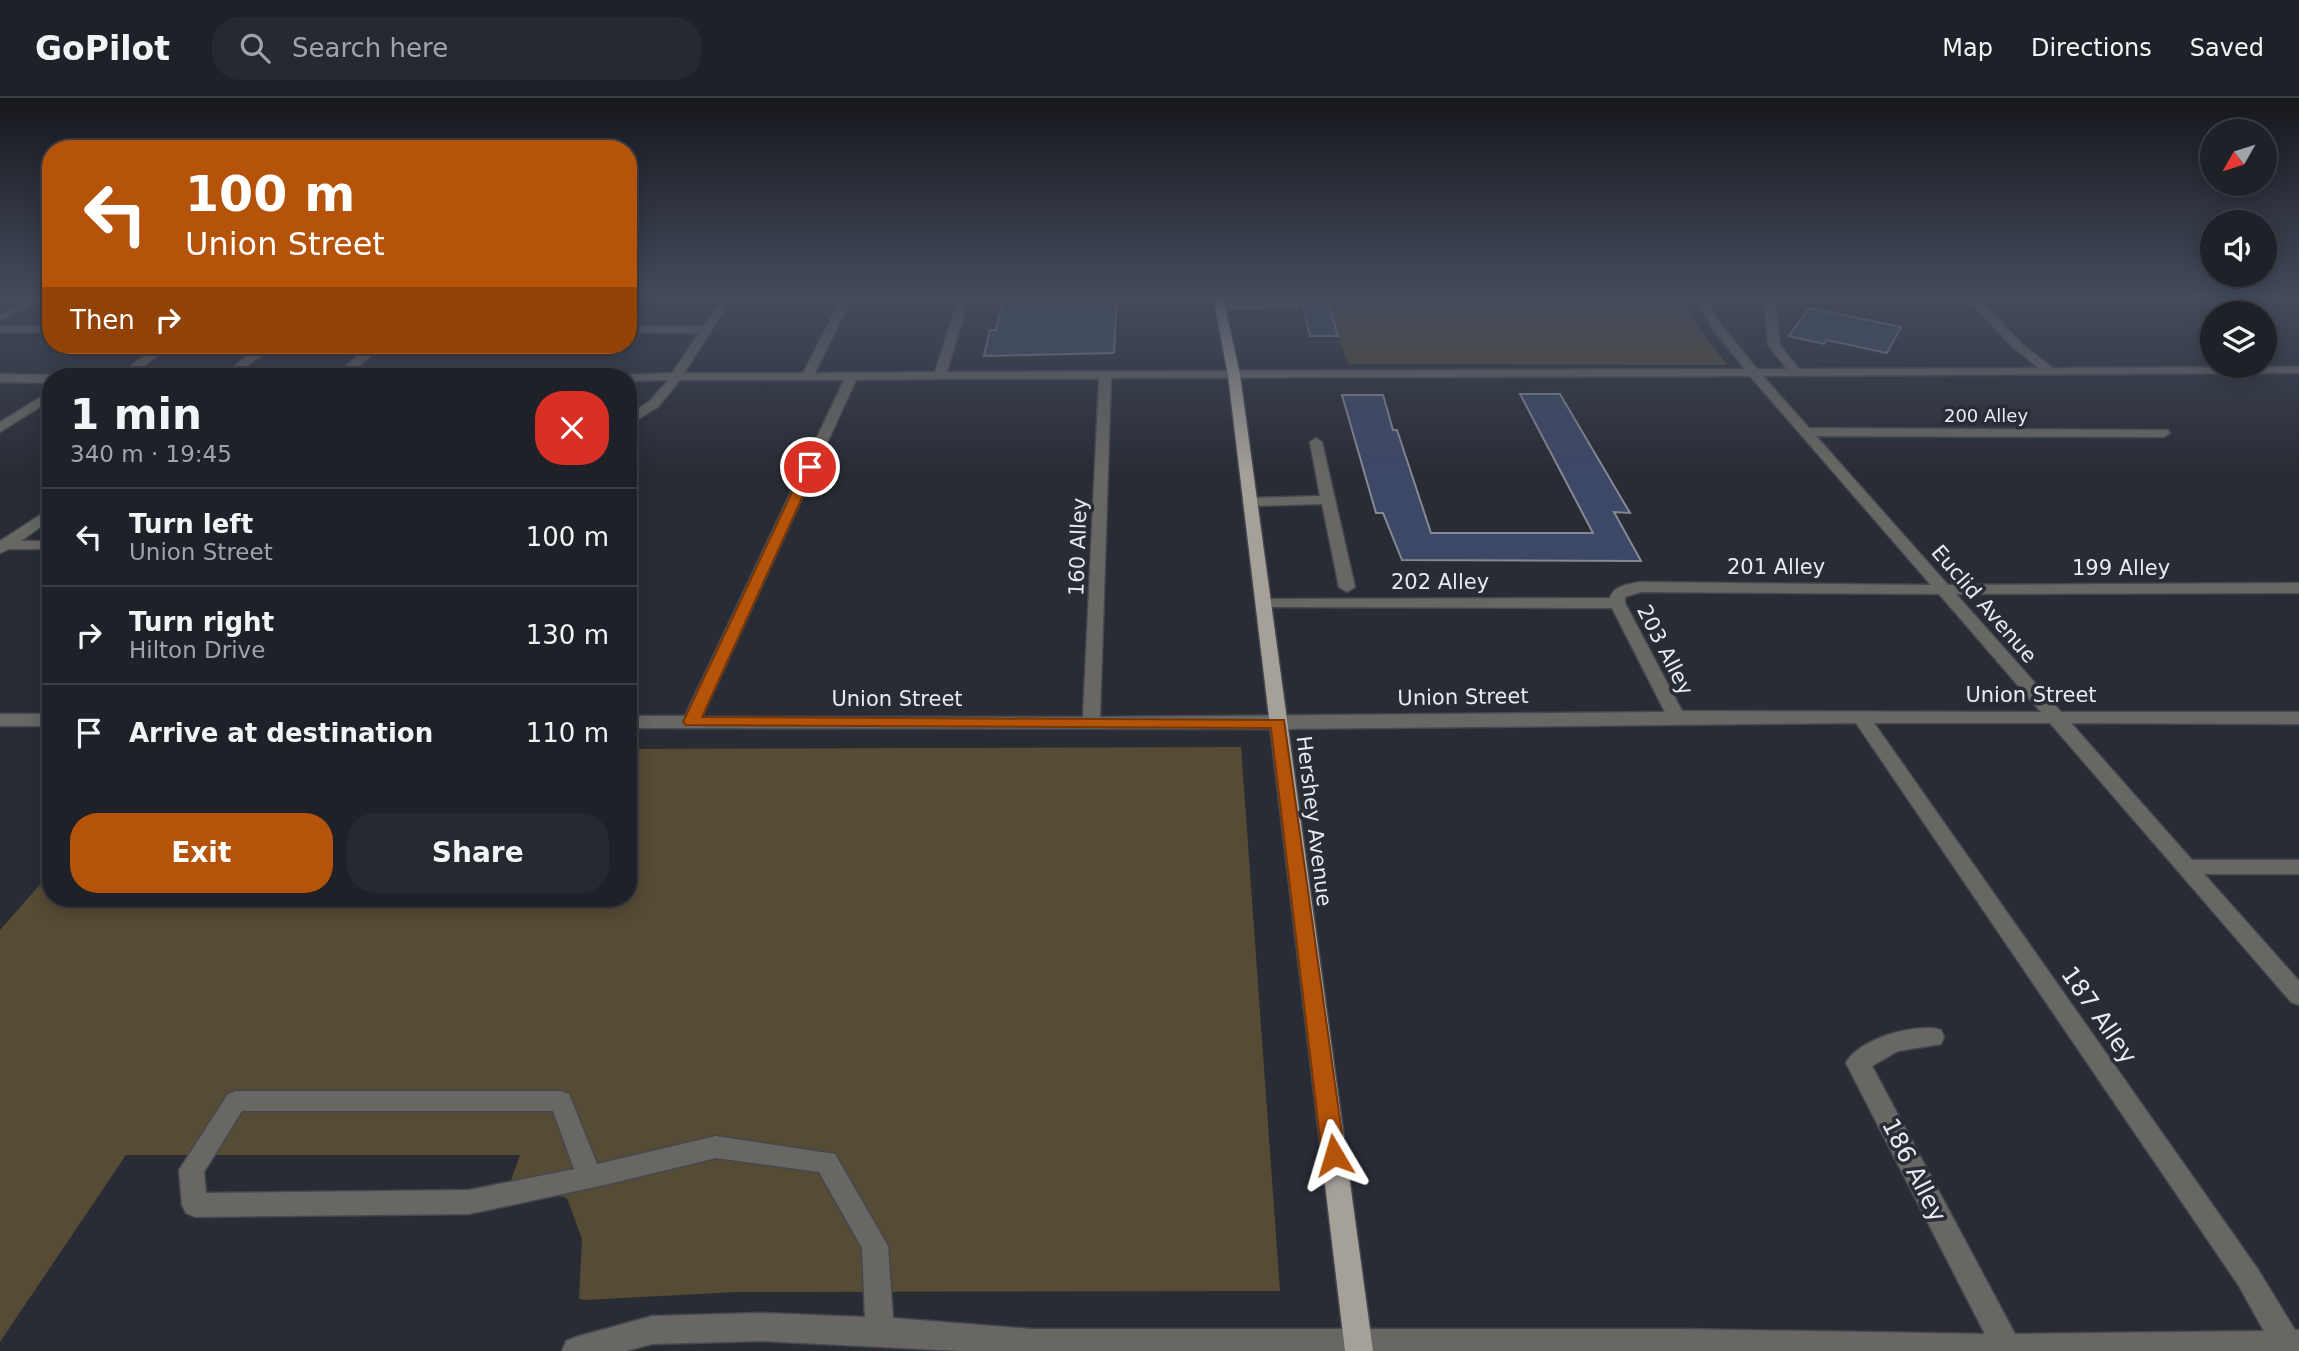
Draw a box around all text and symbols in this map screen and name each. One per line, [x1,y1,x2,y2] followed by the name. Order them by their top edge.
[212,17,702,80] search box
[35,29,170,68] text: GoPilot
[236,29,274,67] icon: search
[292,33,448,63] text: Search here
[1942,34,1993,62] text: Map
[2031,34,2152,62] text: Directions
[2190,34,2264,62] text: Saved
[2200,119,2277,196] north arrow
[2200,119,2277,378] map controls
[185,166,355,223] text: 100 m
[70,168,161,259] icon: left
[2200,210,2277,287] button: sound
[185,225,385,263] text: Union Street
[149,301,187,339] icon: right
[2200,301,2277,378] button: layers
[70,305,135,335] text: Then
[70,390,202,439] text: 1 min
[535,391,609,465] button: close
[1944,405,2028,426] street label: 200 Alley
[780,437,840,497] pin
[70,441,232,467] text: 340 m · 19:45
[791,448,829,486] icon: arrive
[1064,498,1092,596] street label: 160 Alley
[129,509,253,539] text: Turn left
[70,518,108,556] icon: left
[526,522,609,552] text: 100 m
[129,539,273,565] text: Union Street
[1926,540,2042,668] street label: Euclid Avenue
[1727,555,1825,579] street label: 201 Alley
[2072,556,2170,580] street label: 199 Alley
[1391,570,1489,594] street label: 202 Alley
[1632,601,1698,699] street label: 203 Alley
[129,607,274,637] text: Turn right
[70,616,108,654] icon: right
[526,620,609,650] text: 130 m
[129,637,265,663] text: Hilton Drive
[1965,683,2097,707] street label: Union Street
[1397,684,1529,710] street label: Union Street
[831,687,963,711] street label: Union Street
[70,714,108,752] icon: arrive
[129,718,433,748] text: Arrive at destination
[526,718,609,748] text: 110 m
[1292,734,1336,908] street label: Hershey Avenue
[70,813,333,893] button: Exit
[347,813,609,893] button: Share
[2055,961,2143,1069] street label: 187 Alley
[1876,1114,1952,1226] street label: 186 Alley
[1297,1118,1371,1192] position arrow

